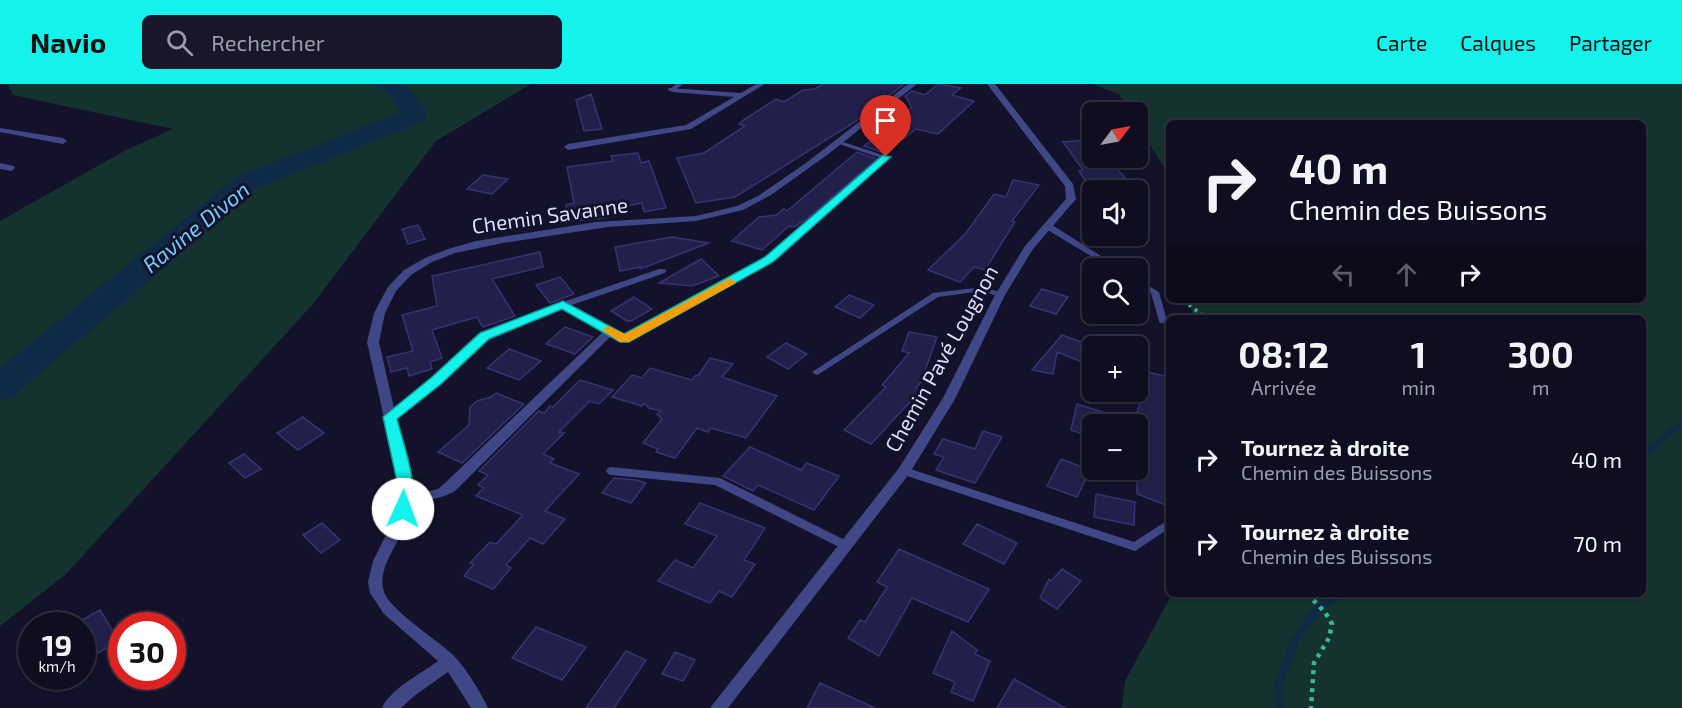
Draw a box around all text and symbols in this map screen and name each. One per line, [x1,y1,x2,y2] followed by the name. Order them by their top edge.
[142,15,562,69] search box
[30,25,106,59] text: Navio
[163,26,196,59] icon: search
[211,29,325,55] text: Rechercher
[1376,30,1427,55] text: Carte
[1460,30,1536,55] text: Calques
[1569,30,1652,55] text: Partager
[860,95,911,157] pin
[1082,102,1148,168] north arrow
[1082,102,1148,480] map controls
[869,104,902,137] icon: arrive
[1289,142,1388,192] text: 40 m
[1190,144,1268,222] icon: right
[137,175,254,277] water label: Ravine Divon
[1082,180,1148,246] button: sound
[470,191,630,238] street label: Chemin Savanne
[1289,193,1547,225] text: Chemin des Buissons
[1082,258,1148,324] button: search
[1327,258,1360,291] icon: left
[1390,258,1423,291] icon: ahead
[1453,258,1486,291] icon: right
[879,261,1002,456] street label: Chemin Pavé Lougnon
[1238,332,1329,375] text: 08:12
[1411,332,1426,375] text: 1
[1508,332,1574,375] text: 300
[1082,336,1148,402] button: +
[1251,375,1316,399] text: Arrivée
[1401,375,1436,399] text: min
[1532,375,1550,399] text: m
[1082,414,1148,480] button: −
[1241,434,1410,460] text: Tournez à droite
[1190,443,1223,476] icon: right
[1571,446,1622,472] text: 40 m
[1241,460,1432,484] text: Chemin des Buissons
[371,477,435,541] position arrow
[1241,518,1410,544] text: Tournez à droite
[1190,527,1223,560] icon: right
[1573,530,1622,556] text: 70 m
[1241,544,1432,568] text: Chemin des Buissons
[108,612,186,690] speed limit sign: 30
[42,626,72,662] text: 19
[38,657,76,675] text: km/h

